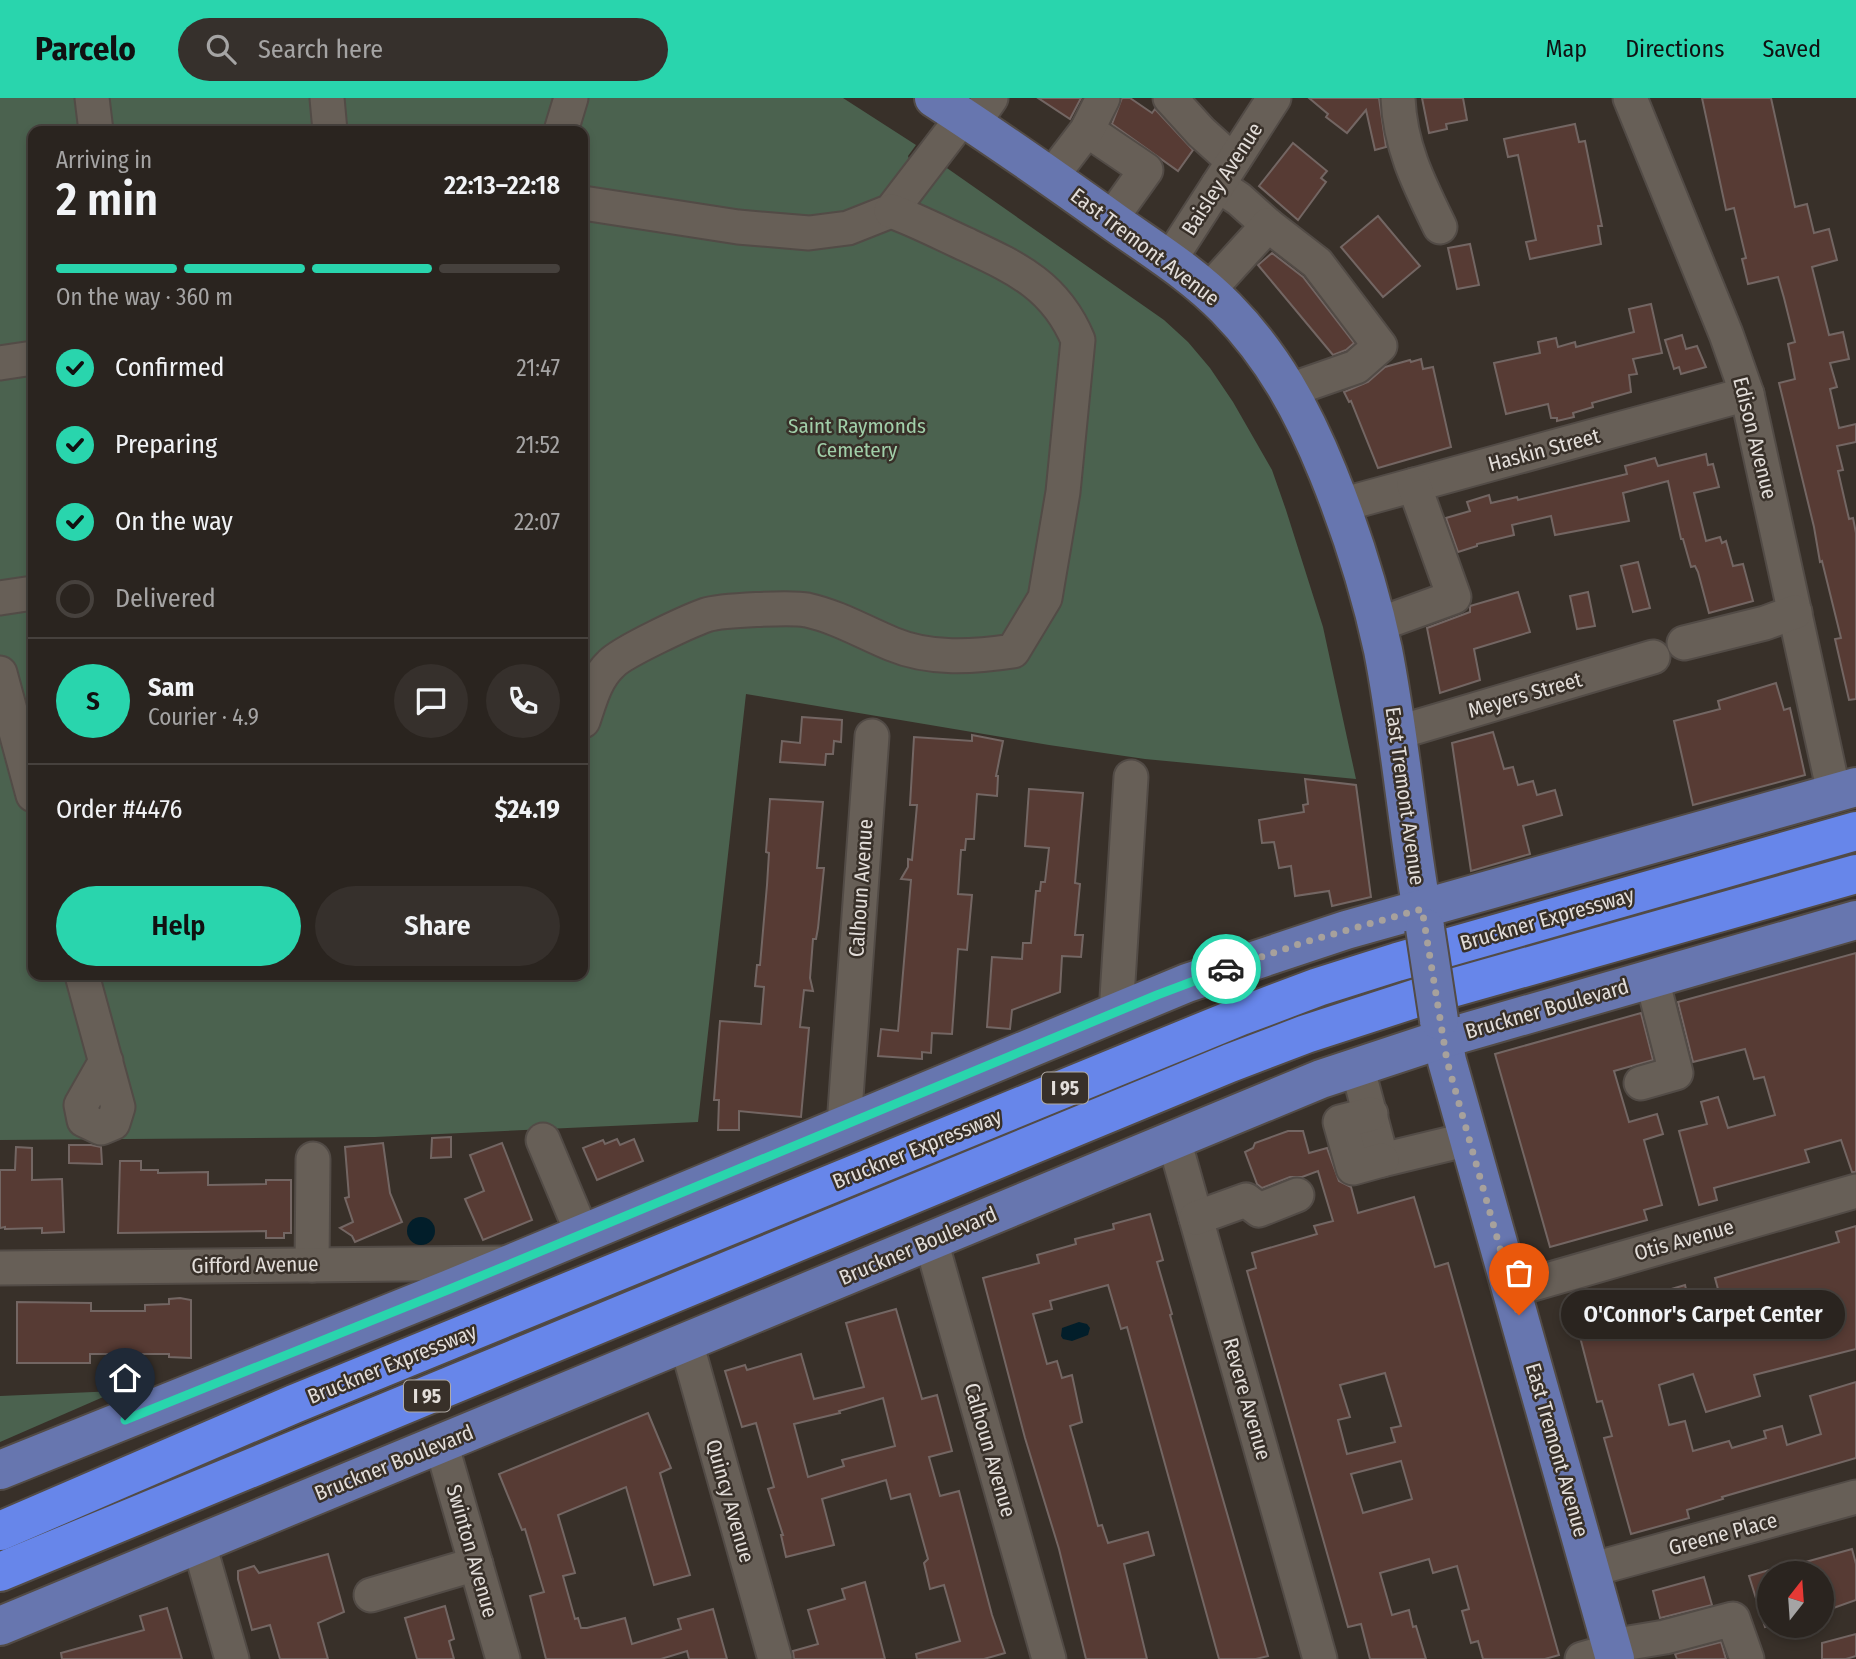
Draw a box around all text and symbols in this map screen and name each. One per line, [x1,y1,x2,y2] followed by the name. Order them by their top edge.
[178,18,668,81] search box
[35,29,136,69] text: Parcelo
[202,30,240,68] icon: search
[258,34,383,65] text: Search here
[1546,35,1587,63] text: Map
[1625,35,1724,63] text: Directions
[1762,35,1821,63] text: Saved
[1176,118,1268,240] street label: Baisley Avenue
[56,146,152,174] text: Arriving in
[444,170,560,201] text: 22:13–22:18
[56,172,158,227] text: 2 min
[1065,182,1225,312] street label: East Tremont Avenue
[56,283,233,311] text: On the way · 360 m
[56,349,94,387] icon: check
[115,352,225,383] text: Confirmed
[517,354,560,382] text: 21:47
[1727,374,1783,502] street label: Edison Avenue
[788,413,926,463] park label: Saint Raymonds Cemetery
[1485,423,1603,477] street label: Haskin Street
[56,426,94,464] icon: check
[115,429,217,460] text: Preparing
[516,431,560,459] text: 21:52
[56,503,94,541] icon: check
[115,506,233,537] text: On the way
[514,508,560,536] text: 22:07
[115,583,216,614] text: Delivered
[394,664,468,738] button: chat
[486,664,560,738] button: phone
[1465,666,1585,724] street label: Meyers Street
[148,672,194,703] text: Sam
[86,686,100,717] text: S
[148,703,259,731] text: Courier · 4.9
[1380,705,1430,887] street label: East Tremont Avenue
[56,794,182,825] text: Order #4476
[495,794,560,825] text: $24.19
[843,818,879,958] street label: Calhoun Avenue
[1457,882,1638,956] street label: Bruckner Expressway
[56,886,301,966] button: Help
[315,886,560,966] button: Share
[1191,934,1261,1004] courier
[1207,950,1245,988] icon: car
[1462,973,1632,1045] street label: Bruckner Boulevard
[1042,1072,1088,1104] road number: I 95
[829,1103,1006,1195] street label: Bruckner Expressway
[835,1201,1001,1291] street label: Bruckner Boulevard
[1631,1213,1737,1267] street label: Otis Avenue
[1489,1243,1549,1315] pin
[191,1251,319,1279] street label: Gifford Avenue
[1500,1254,1538,1292] icon: bag
[1561,1290,1844,1340] callout: O'Connor's Carpet Center
[1584,1300,1822,1328] text: O'Connor's Carpet Center
[304,1318,481,1410] street label: Bruckner Expressway
[1217,1335,1277,1463] street label: Revere Avenue
[95,1348,155,1420] pin
[106,1359,144,1397] icon: home
[1520,1360,1594,1540] street label: East Tremont Avenue
[404,1380,450,1412] road number: I 95
[958,1380,1022,1520] street label: Calhoun Avenue
[311,1419,477,1507] street label: Bruckner Boulevard
[700,1436,760,1566] street label: Quincy Avenue
[441,1481,503,1621] street label: Swinton Avenue
[1666,1507,1780,1561] street label: Greene Place
[1757,1561,1834,1638] north arrow
[1757,1561,1834,1638] map controls

